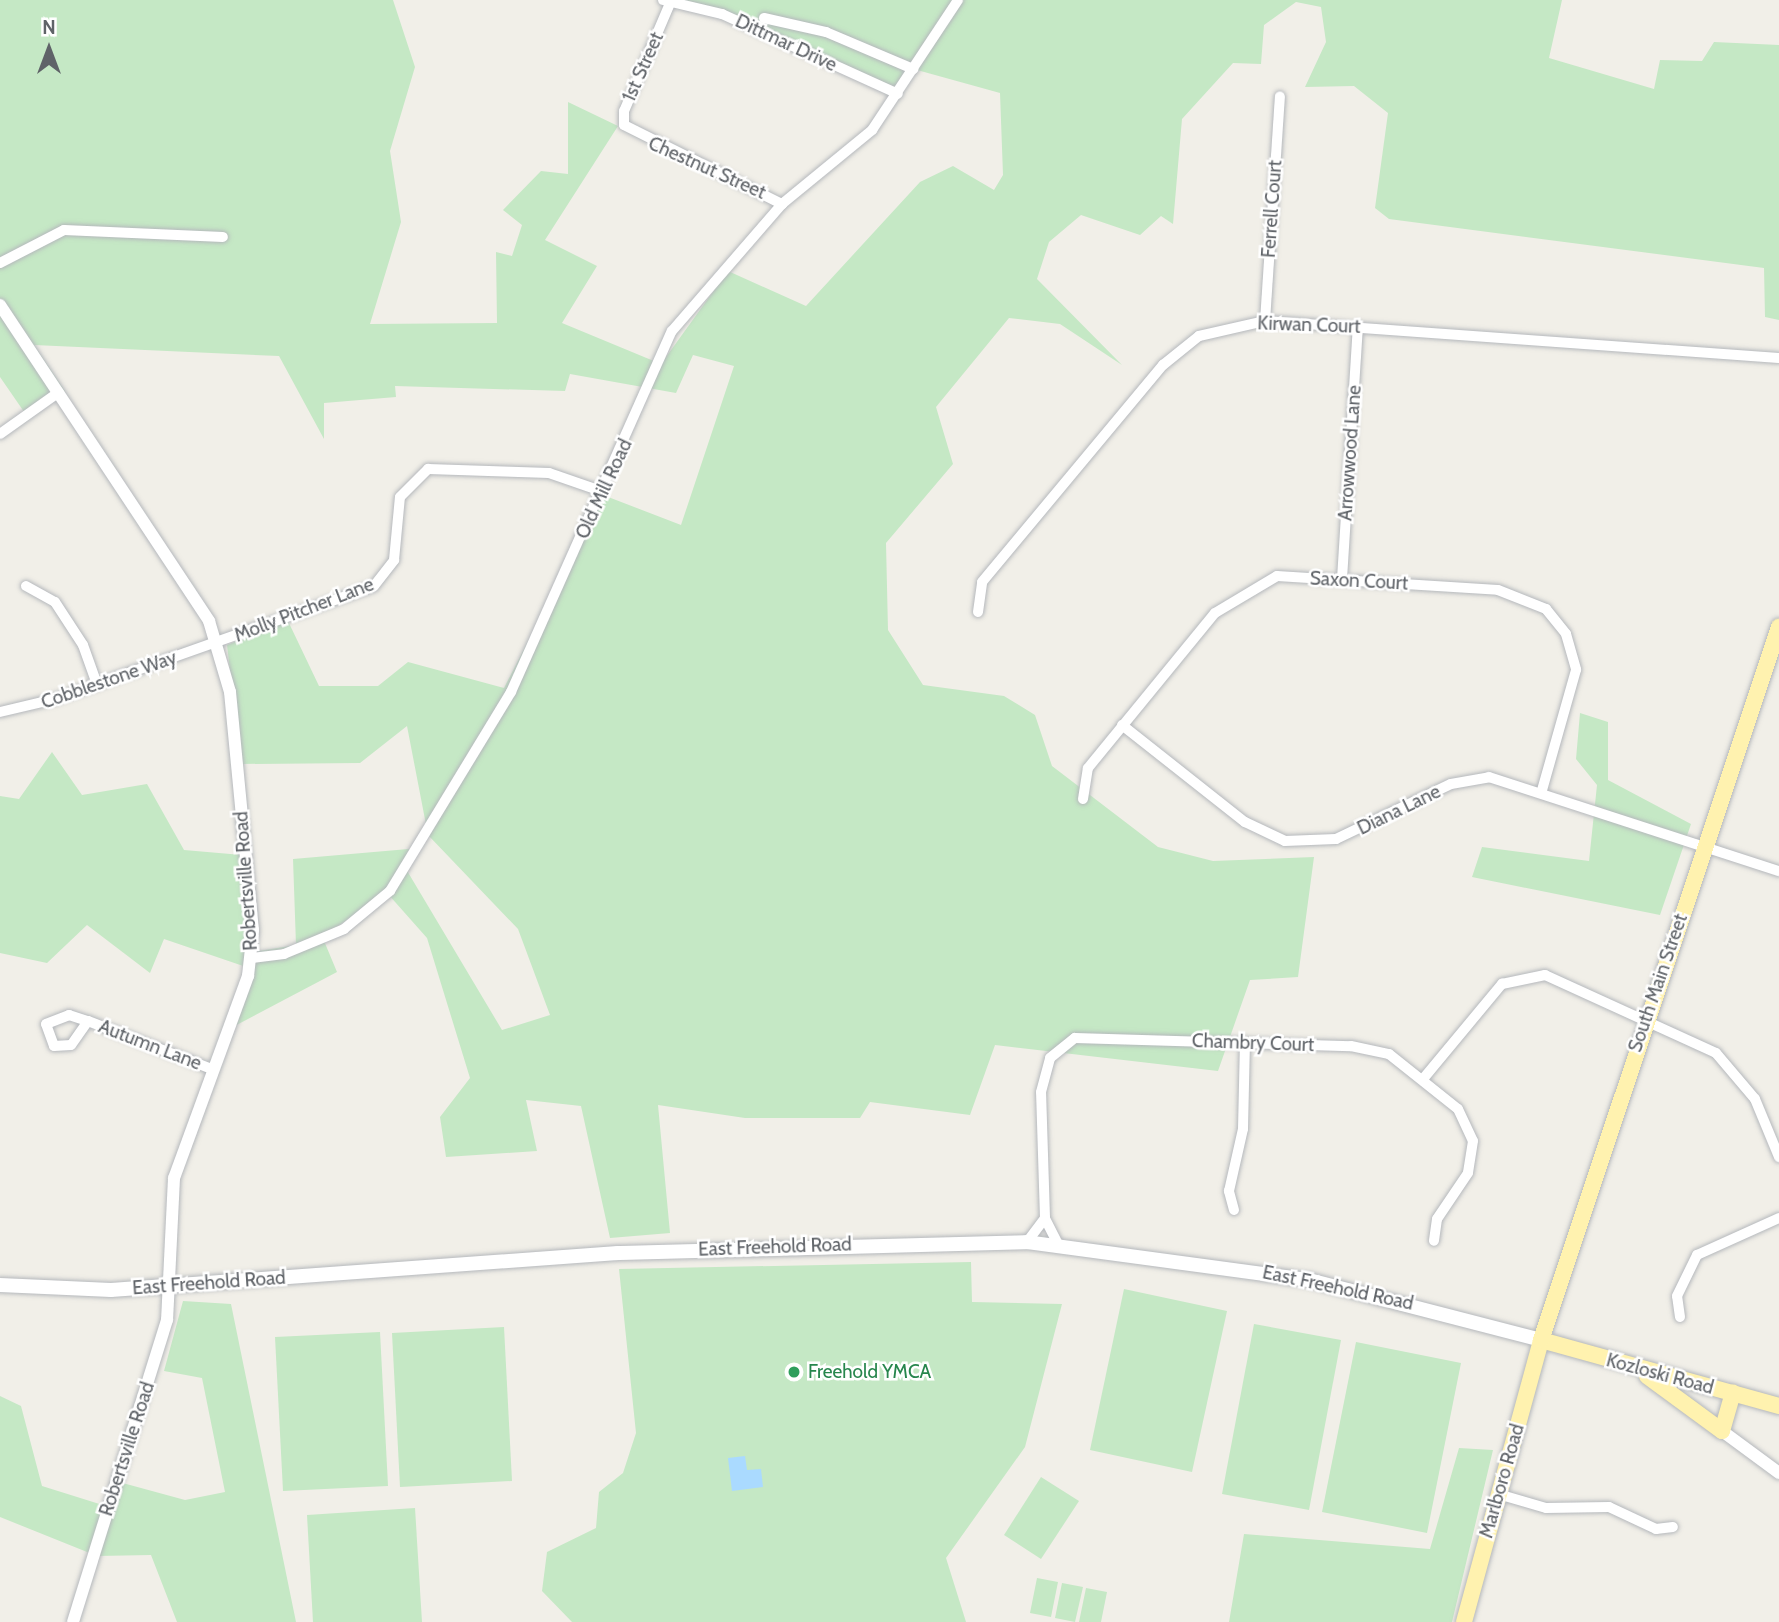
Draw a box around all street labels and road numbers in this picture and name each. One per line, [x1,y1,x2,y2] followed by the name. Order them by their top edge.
[732,10,840,76] street label: Dittmar Drive
[618,29,668,105] street label: 1st Street
[645,132,769,204] street label: Chestnut Street
[1257,159,1287,259] street label: Ferrell Court
[1257,312,1361,338] street label: Kirwan Court
[1334,384,1366,522] street label: Arrowwood Lane
[571,435,637,543] street label: Old Mill Road
[1309,567,1409,595] street label: Saxon Court
[231,573,377,647] street label: Molly Pitcher Lane
[38,646,180,714] street label: Cobblestone Way
[1354,780,1444,840] street label: Diana Lane
[230,811,262,951] street label: Robertsville Road
[1624,911,1692,1055] street label: South Main Street
[95,1015,205,1075] street label: Autumn Lane
[1191,1029,1315,1057] street label: Chambry Court
[698,1233,852,1261] street label: East Freehold Road
[1260,1261,1416,1315] street label: East Freehold Road
[132,1266,286,1300] street label: East Freehold Road
[1604,1349,1716,1399] street label: Kozloski Road
[95,1379,159,1519] street label: Robertsville Road
[1475,1421,1529,1541] street label: Marlboro Road

